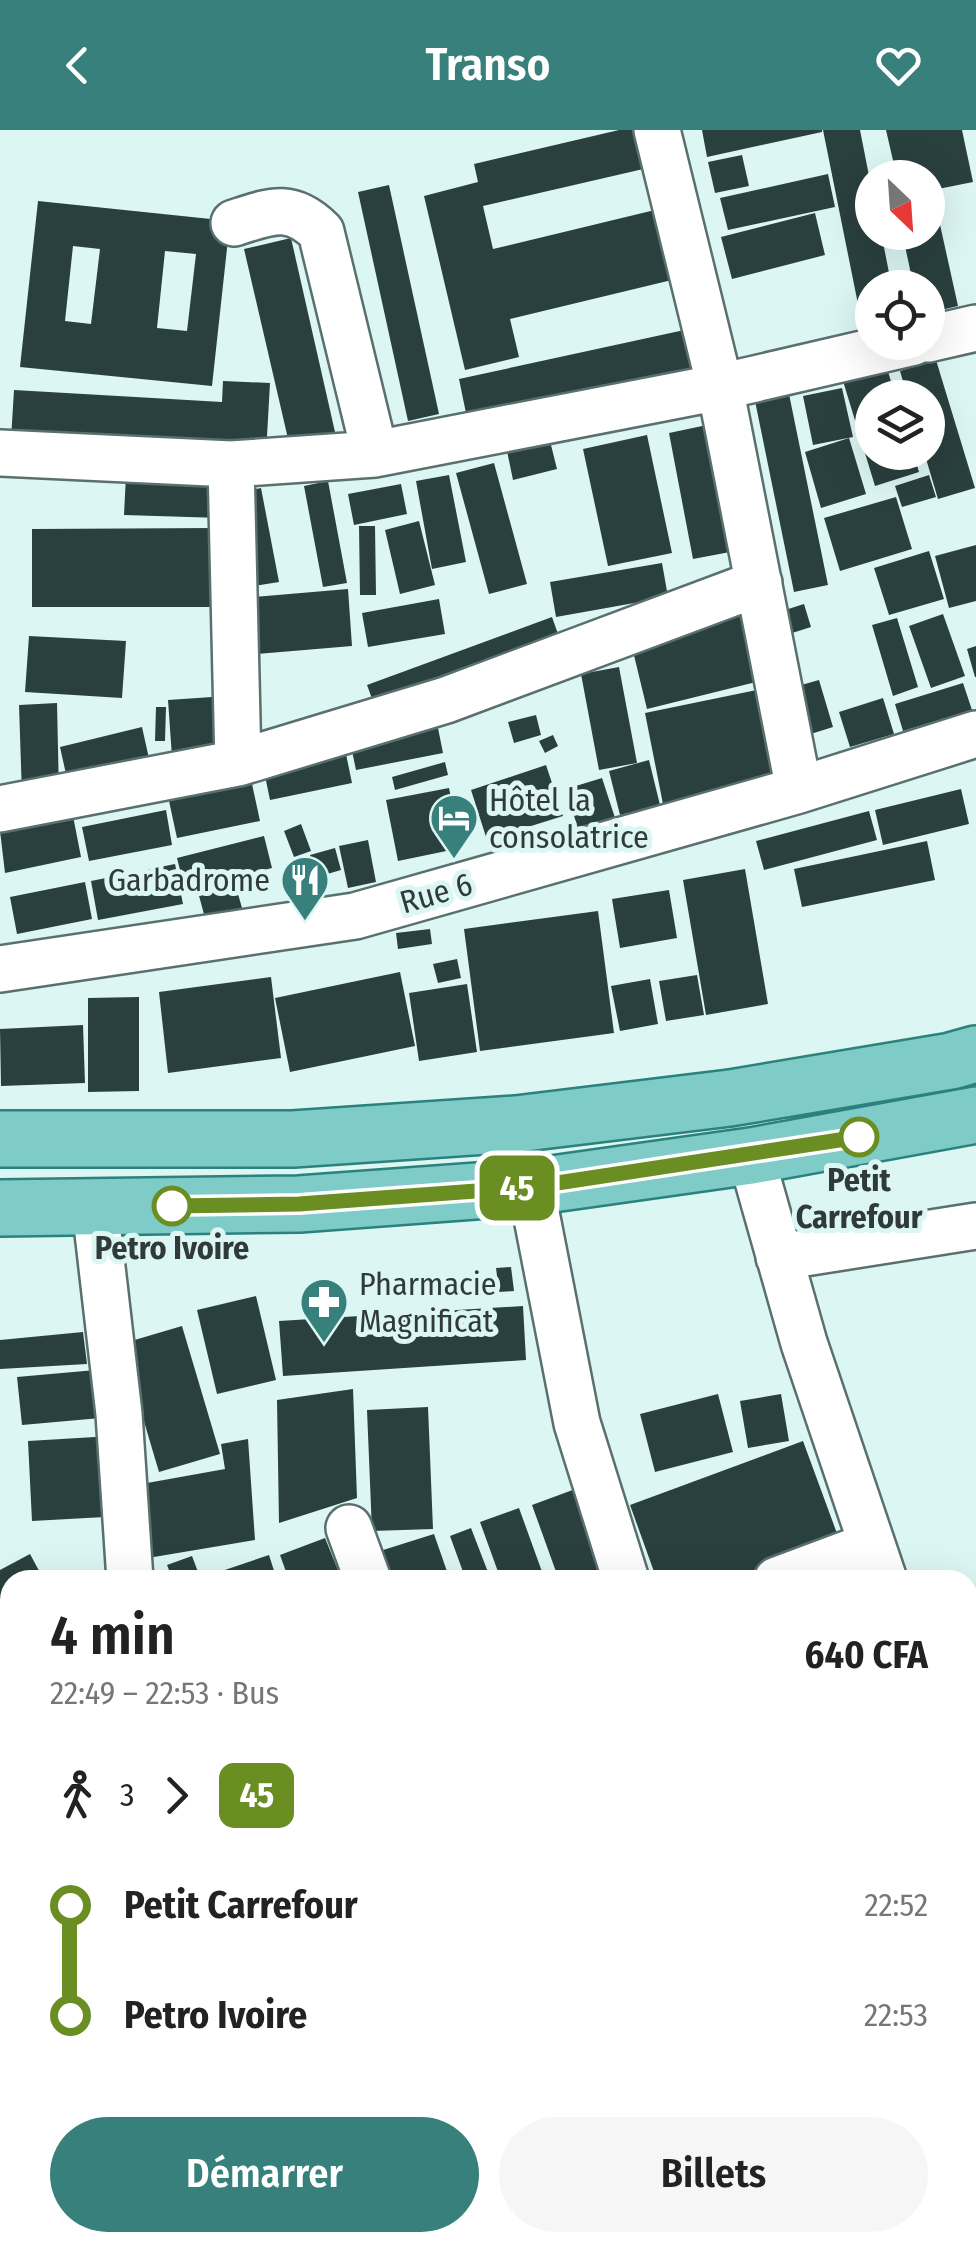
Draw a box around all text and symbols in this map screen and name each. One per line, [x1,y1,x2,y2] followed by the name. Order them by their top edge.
[50,38,105,93] icon: back
[426,38,550,92] text: Transo
[871,38,926,93] icon: heart
[855,160,945,250] north arrow
[855,160,945,470] map controls
[855,270,945,360] button: locate
[855,380,945,470] button: layers
[489,781,649,856] place label: Hôtel la consolatrice
[428,792,480,860] hotel icon: Hôtel la consolatrice
[279,854,331,922] restaurant icon: Garbadrome
[108,861,270,899] place label: Garbadrome
[395,865,477,921] street label: Rue 6
[840,1118,878,1156] marker: Petit Carrefour
[472,1156,562,1220] line badge: 45
[796,1161,923,1236] place label: Petit Carrefour
[500,1167,534,1209] text: 45
[153,1187,191,1225] marker: Petro Ivoire
[95,1229,249,1267] place label: Petro Ivoire
[359,1265,497,1340] place label: Pharmacie Magnificat
[298,1276,350,1344] pharmacy icon: Pharmacie Magnificat
[50,1603,175,1669] text: 4 min
[805,1632,928,1678] text: 640 CFA
[50,1674,279,1712] text: 22:49 – 22:53 · Bus
[50,1768,105,1823] icon: walk
[149,1768,204,1823] icon: forward
[239,1774,274,1816] text: 45
[120,1776,134,1814] text: 3
[124,1882,358,1928] text: Petit Carrefour
[864,1886,928,1924] text: 22:52
[124,1992,307,2038] text: Petro Ivoire
[864,1996,928,2034] text: 22:53
[50,2117,479,2232] button: Démarrer
[499,2117,928,2232] button: Billets

